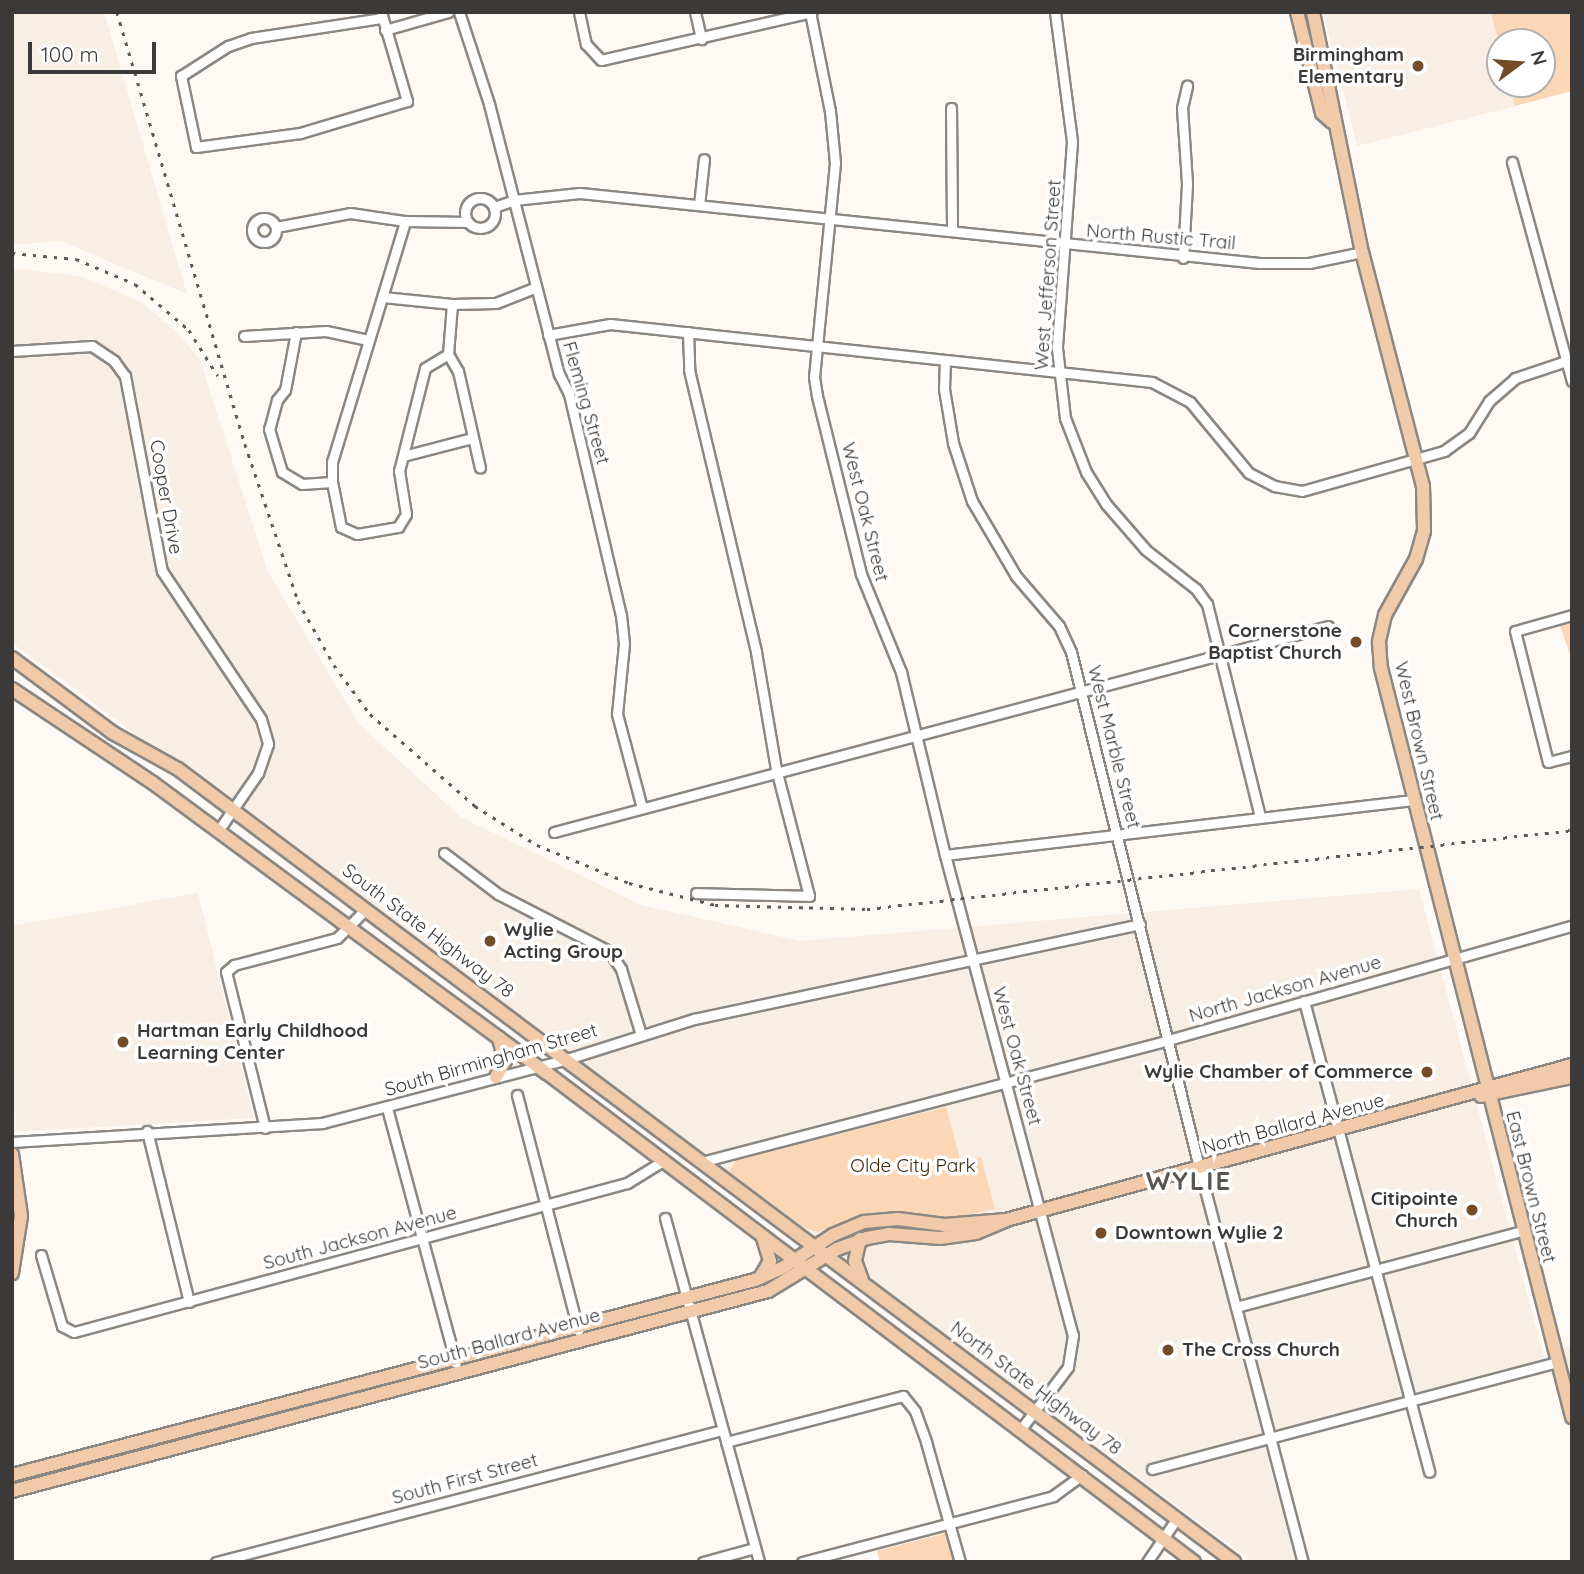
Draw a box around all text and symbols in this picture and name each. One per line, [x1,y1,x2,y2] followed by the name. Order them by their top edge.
[32,28,159,72] scale bar
[1486,28,1556,98] north arrow
[41,41,99,67] text: 100 m
[1293,44,1404,88] place label: Birmingham Elementary
[1526,48,1553,68] text: N
[1410,58,1426,74] marker: Birmingham Elementary
[1030,179,1066,371] street label: West Jefferson Street
[1085,219,1237,255] street label: North Rustic Trail
[558,339,614,467] street label: Fleming Street
[145,438,187,556] street label: Cooper Drive
[837,440,893,584] street label: West Oak Street
[1208,620,1342,664] place label: Cornerstone Baptist Church
[1348,634,1364,650] marker: Cornerstone Baptist Church
[1390,659,1448,823] street label: West Brown Street
[1083,663,1145,831] street label: West Marble Street
[338,859,518,1003] street label: South State Highway 78
[504,919,623,963] place label: Wylie Acting Group
[482,933,498,949] marker: Wylie Acting Group
[1186,951,1384,1027] street label: North Jackson Avenue
[988,984,1046,1128] street label: West Oak Street
[382,1019,600,1101] street label: South Birmingham Street
[137,1020,368,1064] place label: Hartman Early Childhood Learning Center
[115,1034,131,1050] marker: Hartman Early Childhood Learning Center
[1144,1061,1413,1083] place label: Wylie Chamber of Commerce
[1419,1064,1435,1080] marker: Wylie Chamber of Commerce
[1199,1089,1387,1159] street label: North Ballard Avenue
[1501,1109,1561,1265] street label: East Brown Street
[850,1155,976,1177] park label: Olde City Park
[1146,1165,1232,1197] district label: WYLIE
[1371,1188,1458,1232] place label: Citipointe Church
[261,1201,459,1275] street label: South Jackson Avenue
[1464,1202,1480,1218] marker: Citipointe Church
[1115,1222,1283,1244] place label: Downtown Wylie 2
[1093,1225,1109,1241] marker: Downtown Wylie 2
[415,1304,603,1374] street label: South Ballard Avenue
[946,1316,1126,1460] street label: North State Highway 78
[1182,1339,1340,1361] place label: The Cross Church
[1160,1342,1176,1358] marker: The Cross Church
[390,1449,540,1509] street label: South First Street

